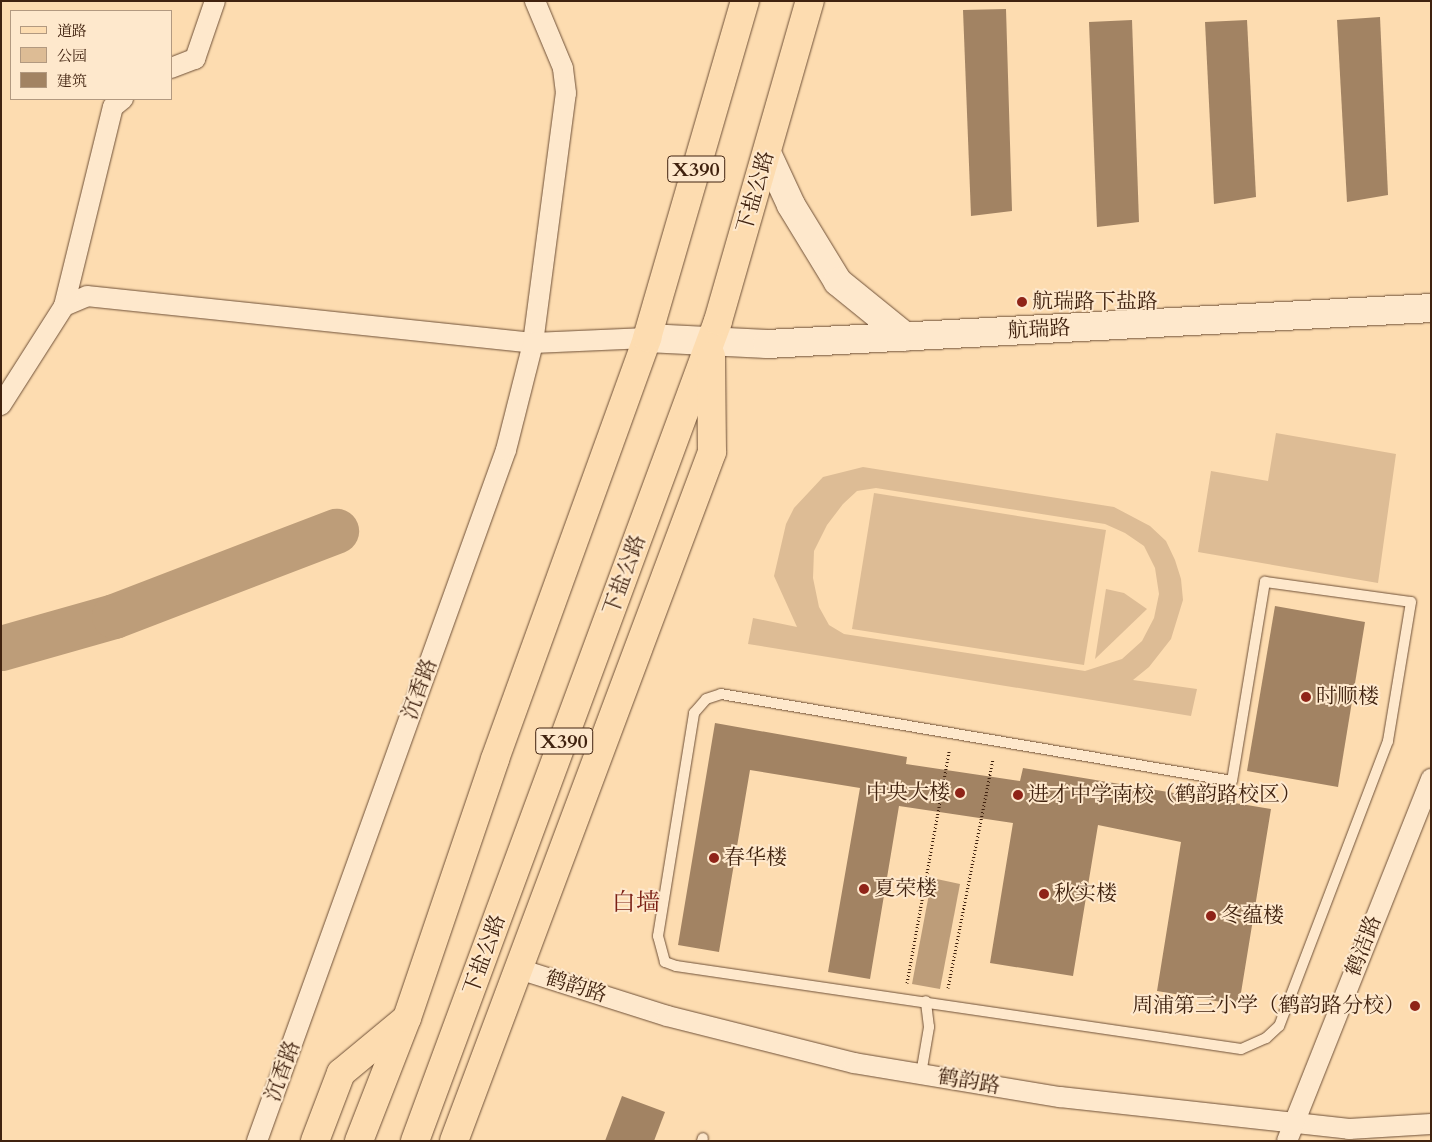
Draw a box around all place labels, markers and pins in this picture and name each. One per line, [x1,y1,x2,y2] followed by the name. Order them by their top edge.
[1032,289,1158,315] place label: 航瑞路下盐路
[1016,296,1028,308] marker: 航瑞路下盐路
[1316,684,1379,710] place label: 时顺楼
[1300,691,1312,703] marker: 时顺楼
[866,780,950,806] place label: 中央大楼
[1028,782,1301,808] place label: 进才中学南校（鹤韵路校区）
[954,787,966,799] marker: 中央大楼
[1012,789,1024,801] marker: 进才中学南校（鹤韵路校区）
[724,845,787,871] place label: 春华楼
[708,852,720,864] marker: 春华楼
[874,876,937,902] place label: 夏荣楼
[1054,881,1117,907] place label: 秋实楼
[858,883,870,895] marker: 夏荣楼
[1038,888,1050,900] marker: 秋实楼
[1221,903,1284,929] place label: 冬蕴楼
[1205,910,1217,922] marker: 冬蕴楼
[1132,993,1405,1019] place label: 周浦第三小学（鹤韵路分校）
[1409,1000,1421,1012] marker: 周浦第三小学（鹤韵路分校）

